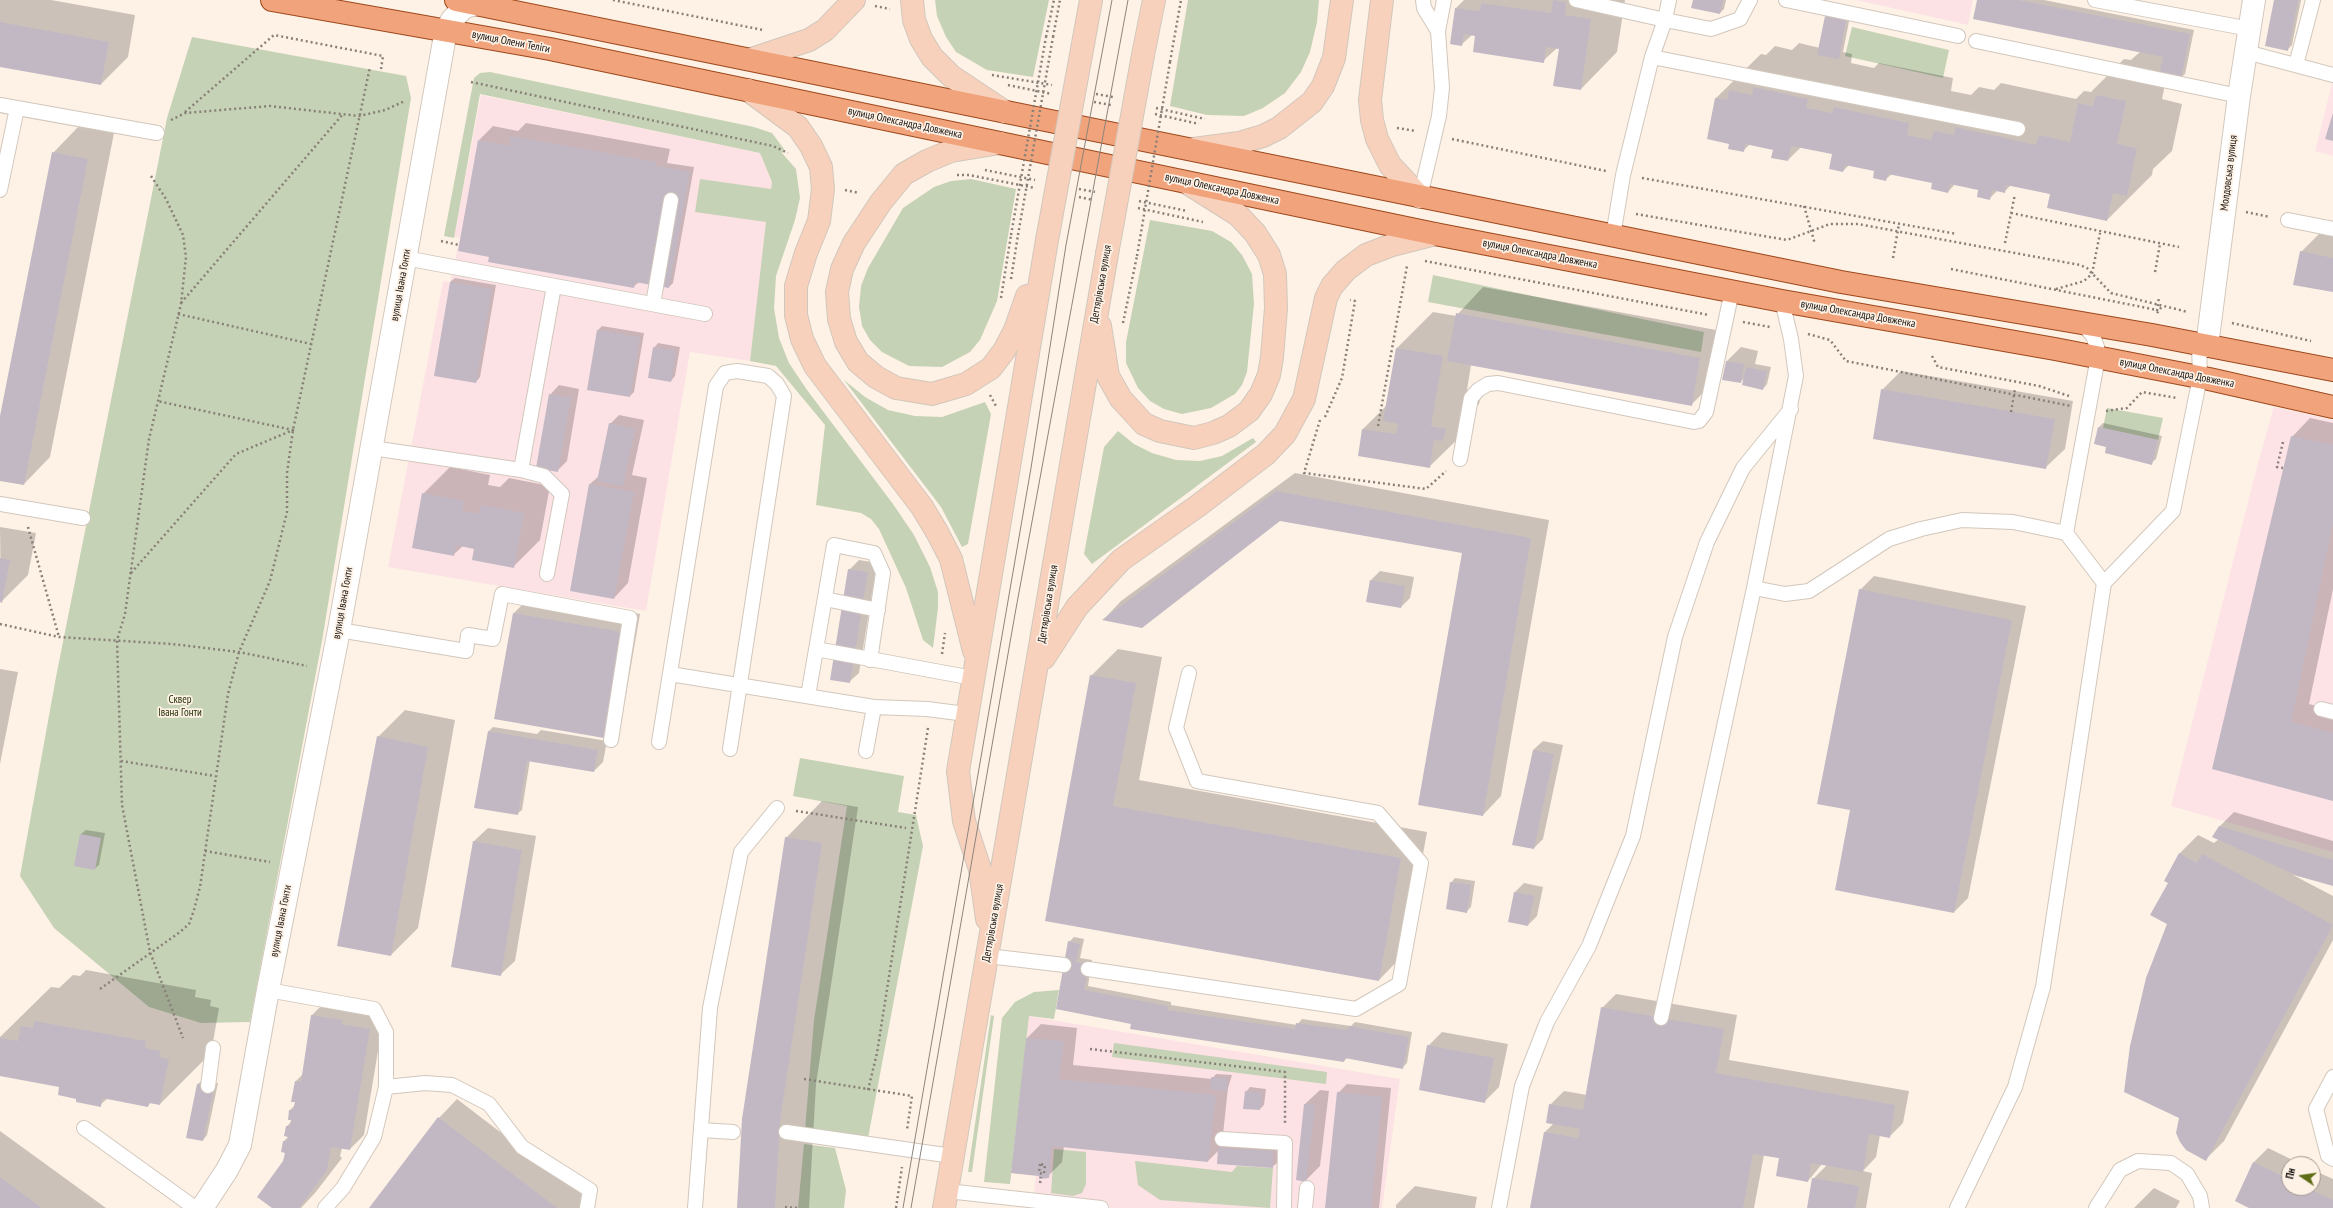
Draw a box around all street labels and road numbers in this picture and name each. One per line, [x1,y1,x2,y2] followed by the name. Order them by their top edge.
[471,28,551,56] street label: вулиця Олени Теліги
[847,104,963,142] street label: вулиця Олександра Довженка
[2218,134,2240,212] street label: Молдовська вулиця
[1164,170,1280,208] street label: вулиця Олександра Довженка
[1482,236,1598,272] street label: вулиця Олександра Довженка
[1088,244,1114,324] street label: Дегтярівська вулиця
[388,248,414,322] street label: вулиця Івана Гонти
[1800,297,1916,331] street label: вулиця Олександра Довженка
[2119,355,2235,391] street label: вулиця Олександра Довженка
[1035,564,1061,644] street label: Дегтярівська вулиця
[330,566,356,640] street label: вулиця Івана Гонти
[980,883,1006,963] street label: Дегтярівська вулиця
[268,884,294,958] street label: вулиця Івана Гонти

